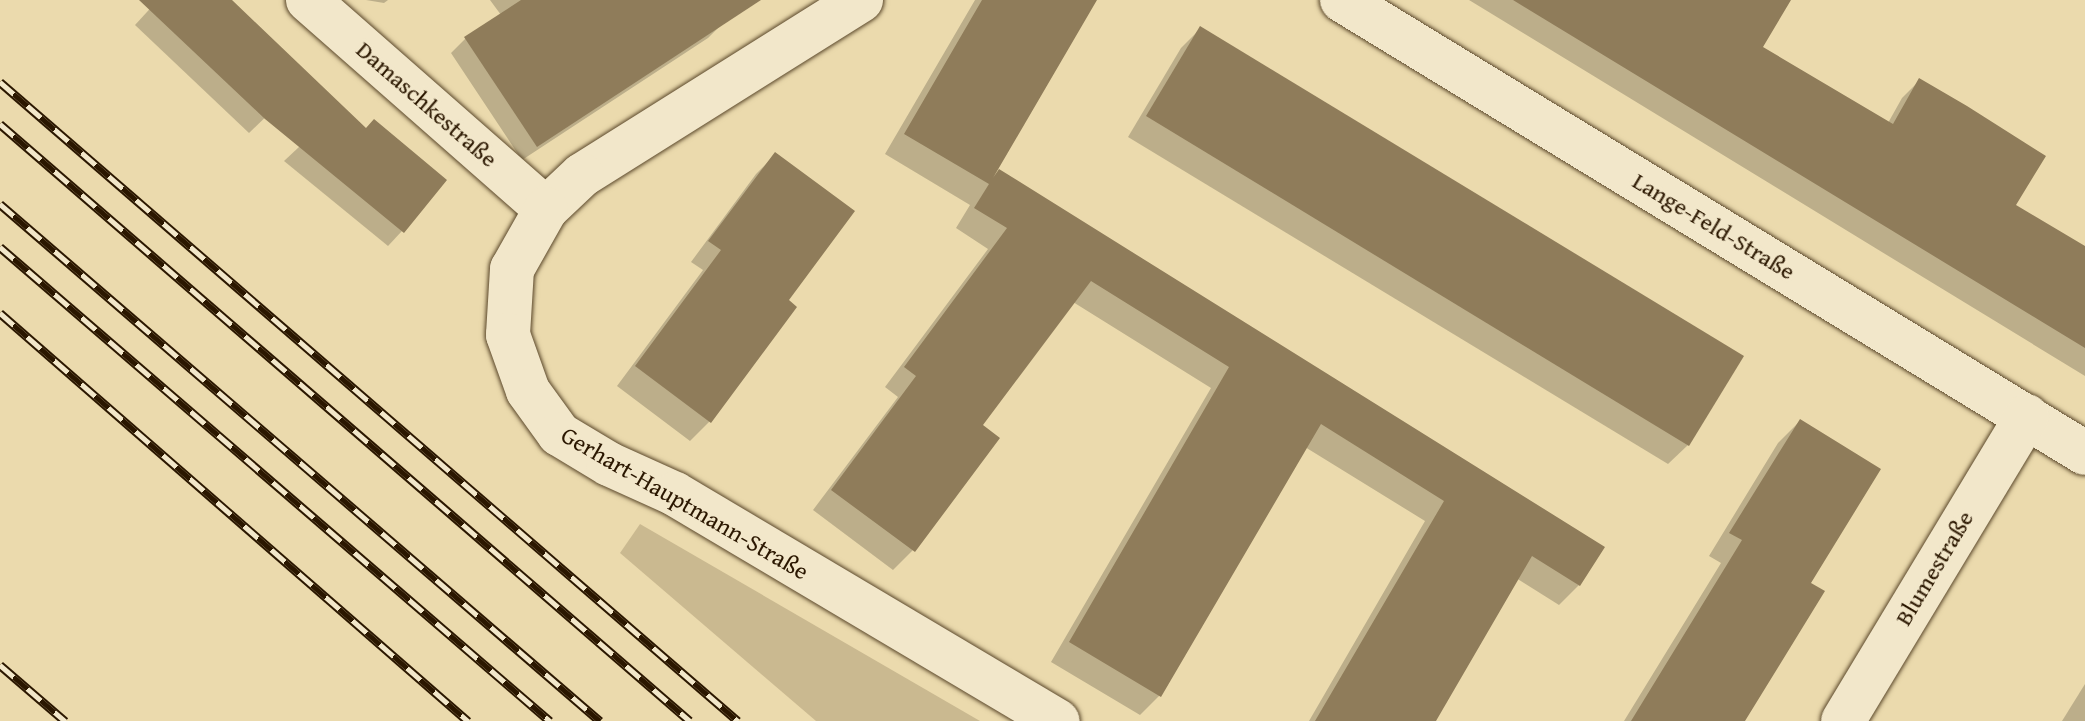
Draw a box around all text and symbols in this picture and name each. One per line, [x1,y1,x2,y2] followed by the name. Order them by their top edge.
[351,35,503,173] street label: Damaschkestraße
[1628,166,1800,286] street label: Lange-Feld-Straße
[556,420,814,586] street label: Gerhart-Hauptmann-Straße
[1889,505,1979,631] street label: Blumestraße

